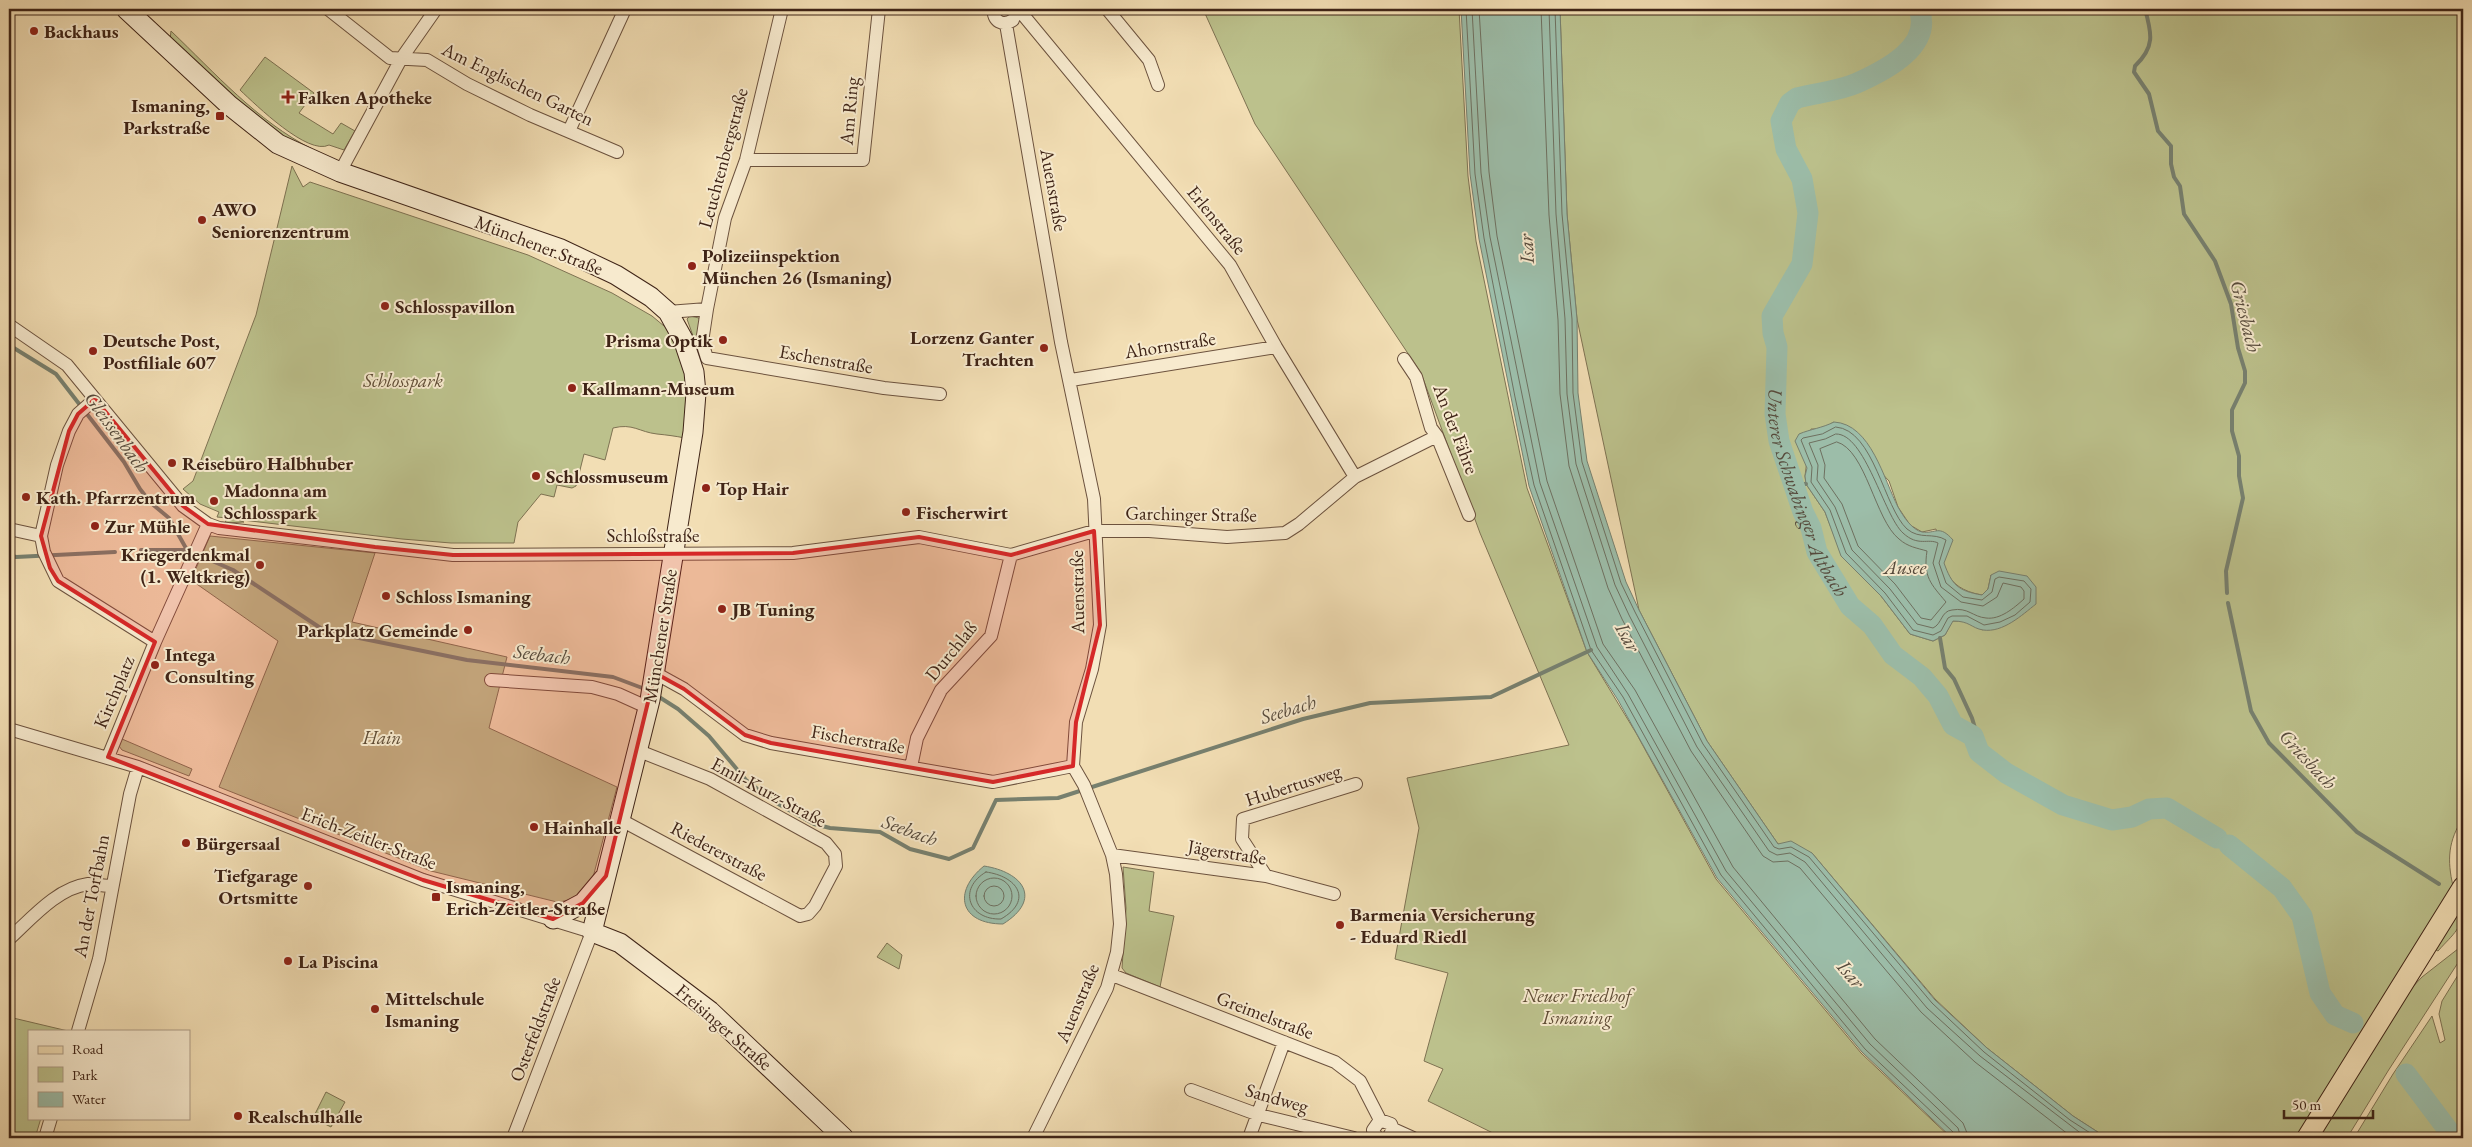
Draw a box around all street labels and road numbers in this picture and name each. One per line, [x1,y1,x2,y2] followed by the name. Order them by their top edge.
[437,36,598,132] street label: Am Englischen Garten
[833,75,864,147] street label: Am Ring
[692,85,754,231] street label: Leuchtenbergstraße
[1034,146,1074,233] street label: Auenstraße
[1181,180,1253,260] street label: Erlenstraße
[471,209,607,281] street label: Münchener Straße
[1122,325,1217,365] street label: Ahornstraße
[777,338,875,380] street label: Eschenstraße
[1427,380,1485,478] street label: An der Fähre
[1125,500,1257,528] street label: Garchinger Straße
[607,523,699,548] street label: Schloßstraße
[1064,550,1090,635] street label: Auenstraße
[637,567,683,705] street label: Münchener Straße
[919,616,983,686] street label: Durchlaß
[88,651,141,732] street label: Kirchplatz
[809,718,907,760] street label: Fischerstraße
[707,751,831,833] street label: Emil-Kurz-Straße
[1242,758,1345,812] street label: Hubertusweg
[298,801,440,875] street label: Erich-Zeitler-Straße
[667,815,771,887] street label: Riedererstraße
[67,832,115,961] street label: An der Torfbahn
[1184,833,1268,871] street label: Jägerstraße
[1049,960,1105,1047] street label: Auenstraße
[504,973,566,1085] street label: Osterfeldstraße
[670,978,778,1076] street label: Freisinger Straße
[1213,985,1317,1045] street label: Greimelstraße
[1243,1077,1312,1119] street label: Sandweg

